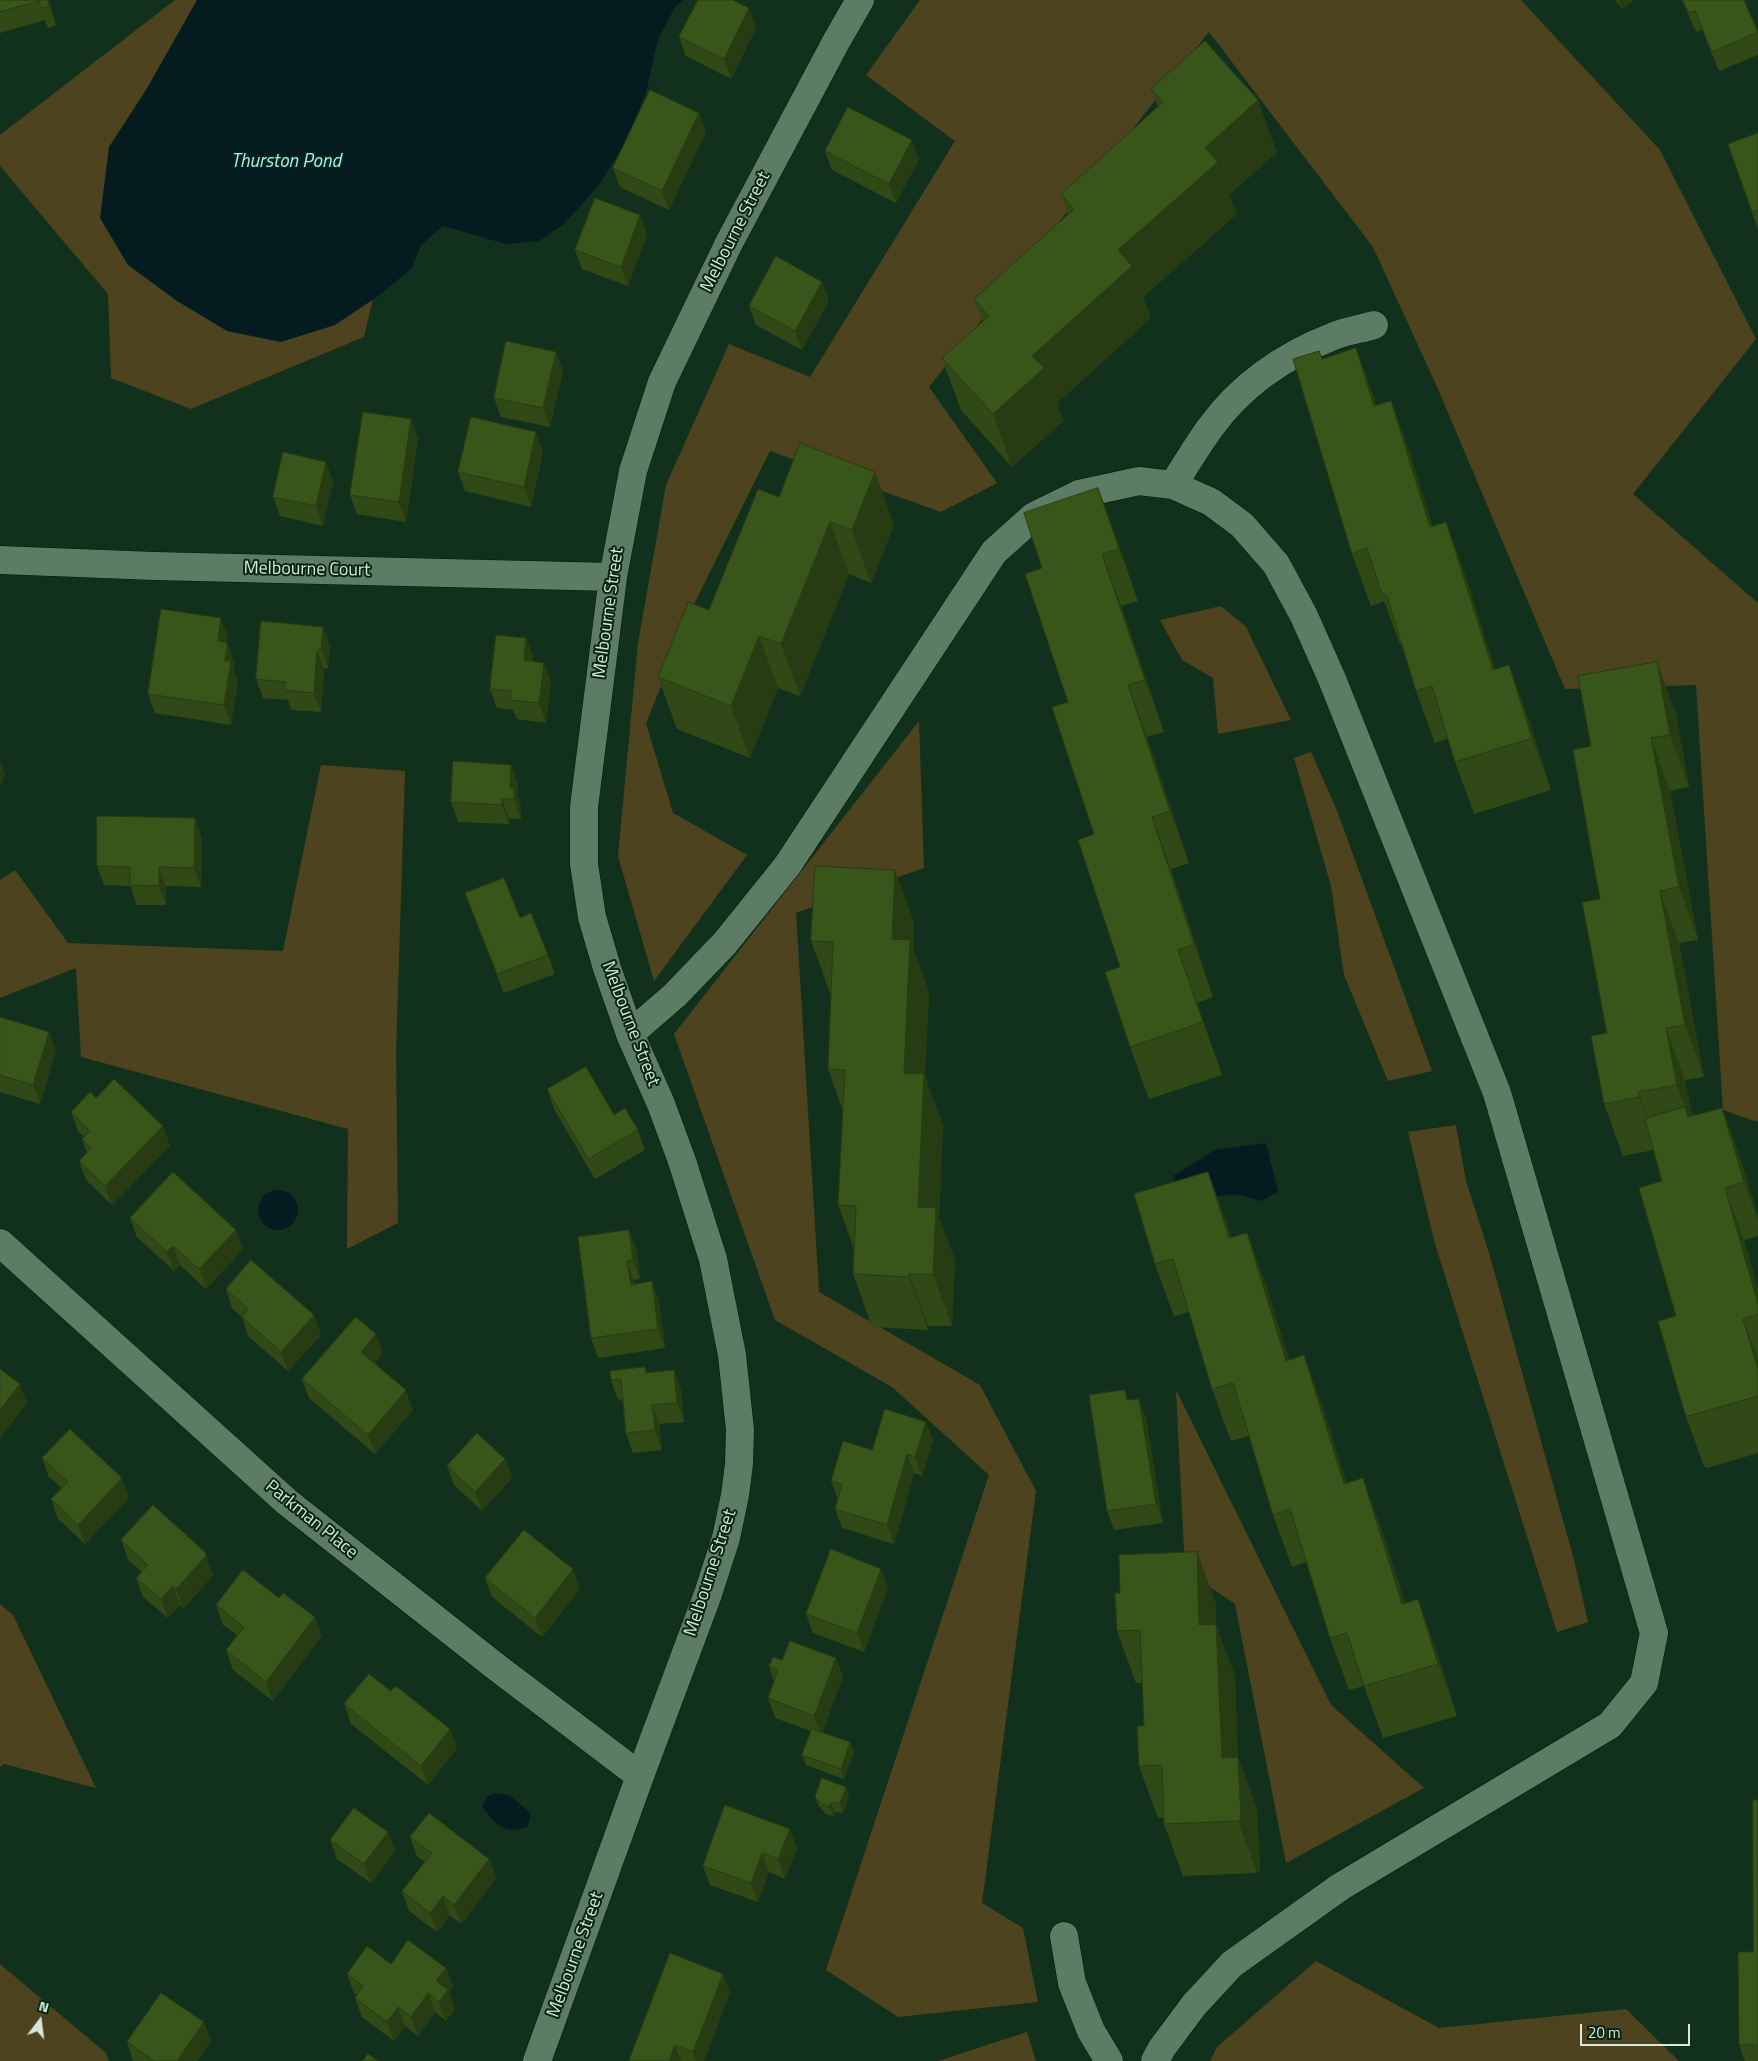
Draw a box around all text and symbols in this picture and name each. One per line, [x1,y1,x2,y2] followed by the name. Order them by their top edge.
[231,151,341,173] water label: Thurston Pond
[696,168,776,296] street label: Melbourne Street
[589,546,629,680] street label: Melbourne Street
[243,558,371,582] street label: Melbourne Court
[596,958,664,1090] street label: Melbourne Street
[260,1476,362,1564] street label: Parkman Place
[680,1507,742,1639] street label: Melbourne Street
[543,1889,609,2021] street label: Melbourne Street
[37,1995,51,2017] text: N
[15,1996,65,2046] north arrow
[1583,2014,1693,2046] scale bar
[1588,2021,1621,2044] text: 20 m

